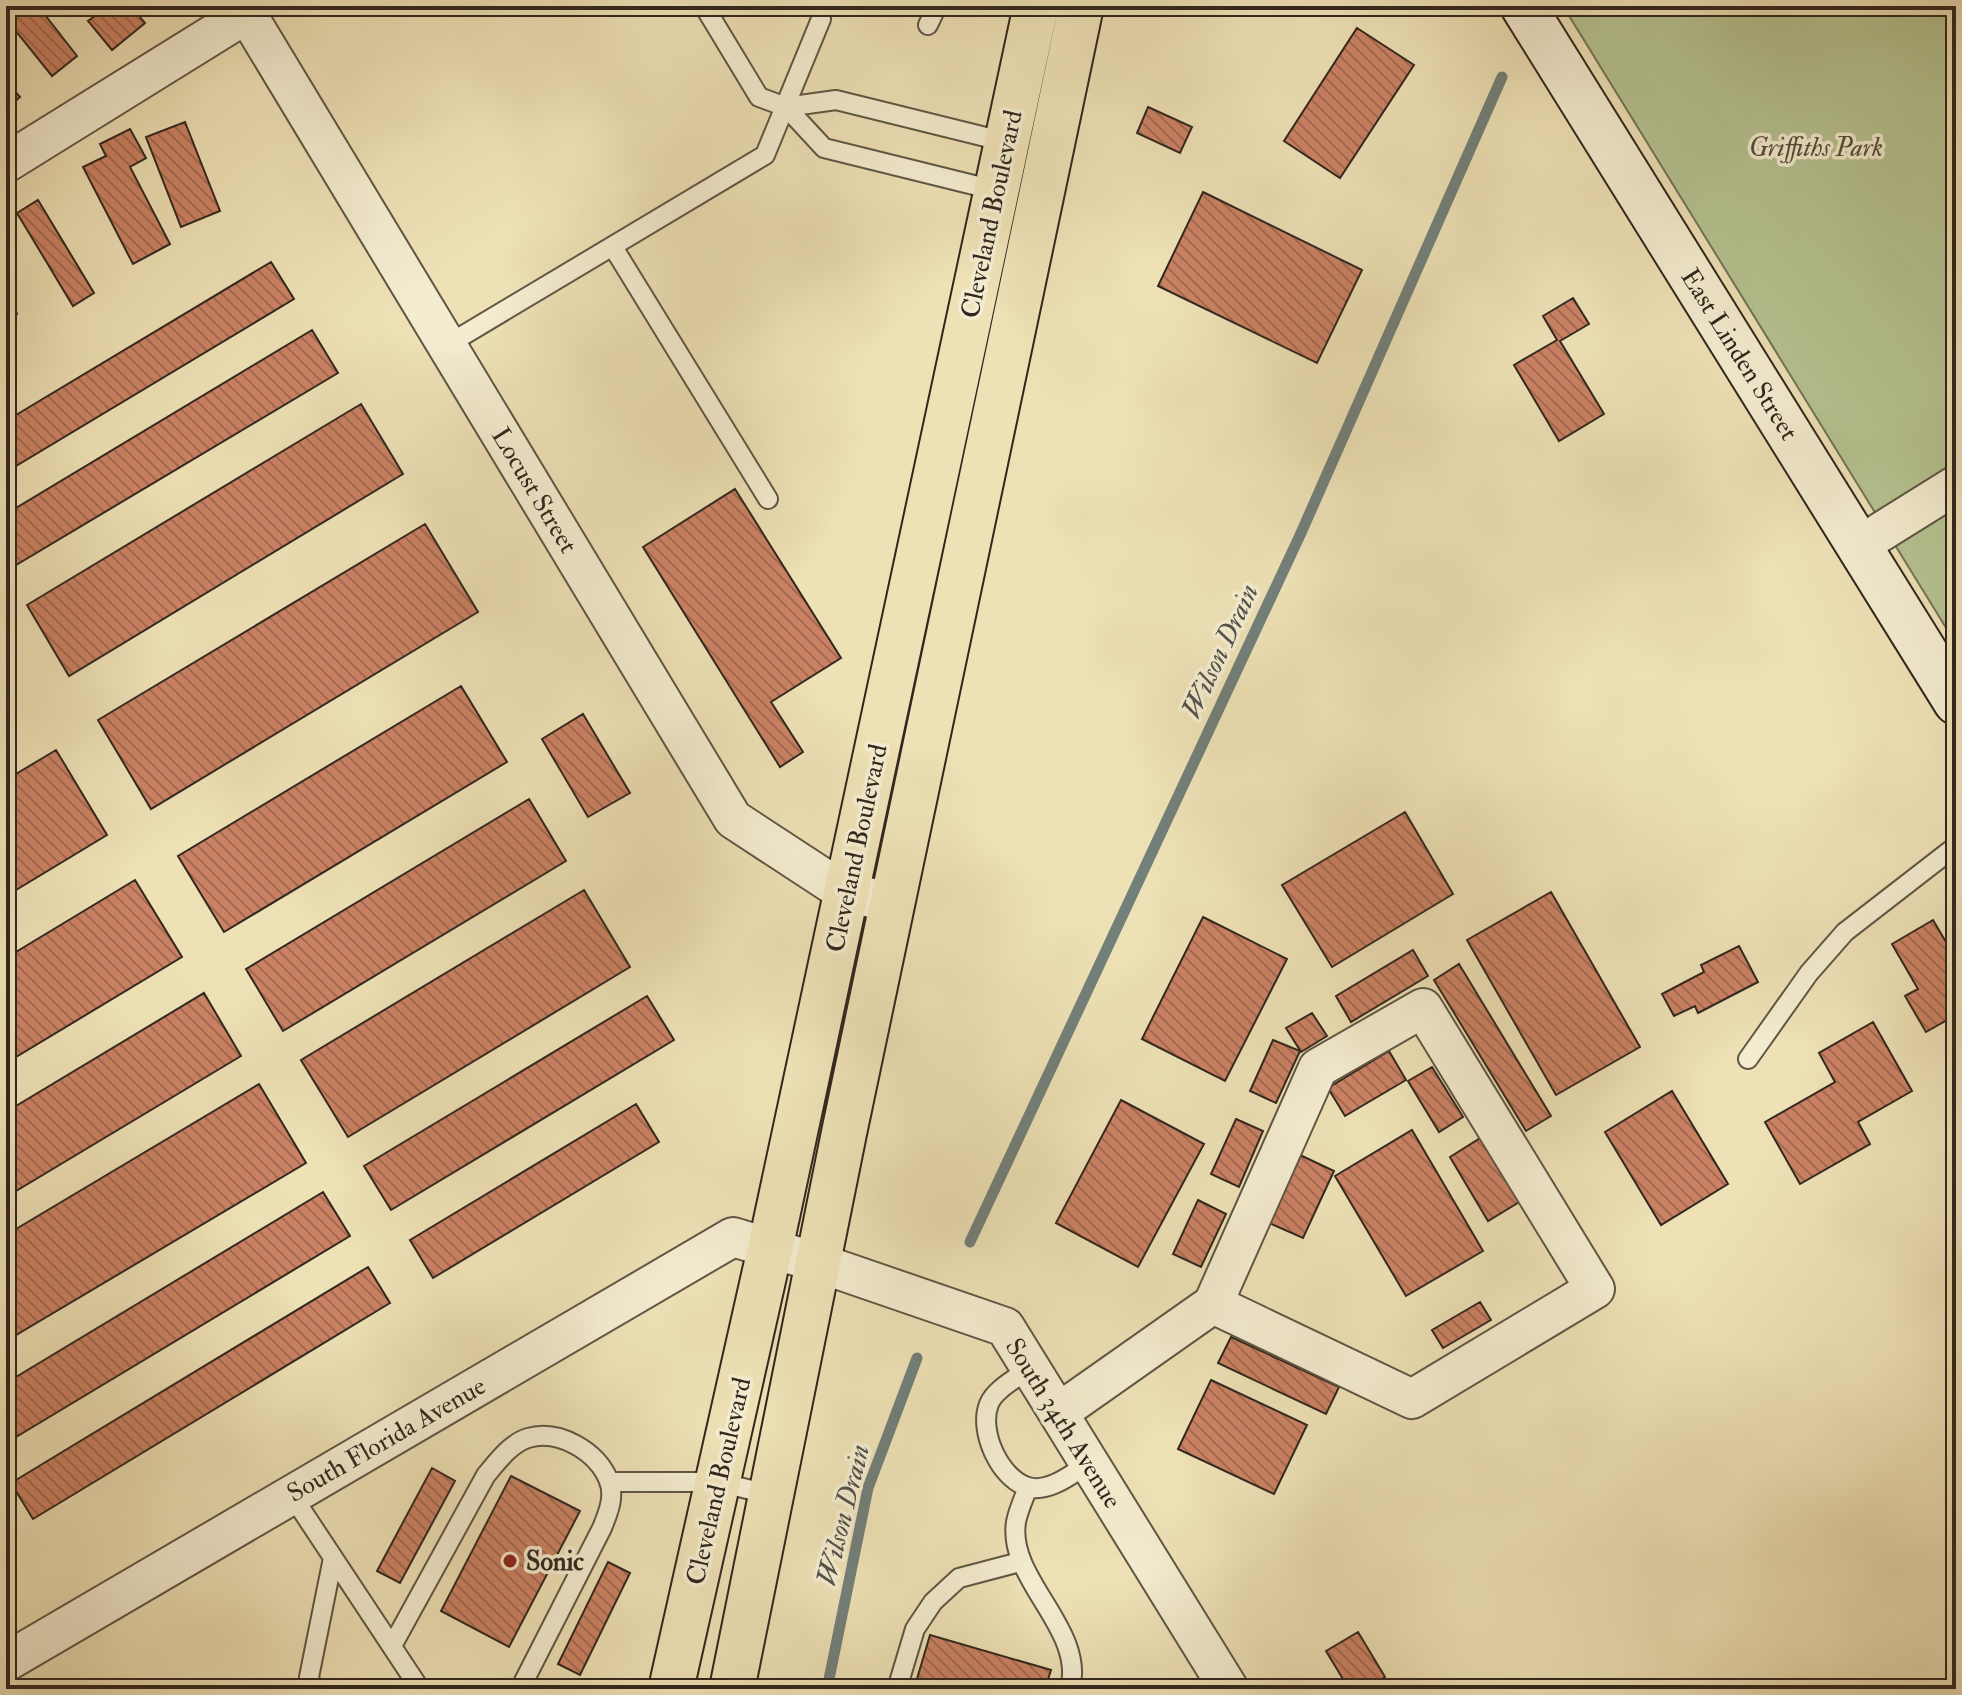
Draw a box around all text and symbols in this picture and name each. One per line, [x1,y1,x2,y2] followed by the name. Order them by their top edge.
[954,107,1030,321] street label: Cleveland Boulevard
[1749,132,1883,164] park label: Griffiths Park
[1674,263,1805,446] street label: East Linden Street
[484,422,584,559] street label: Locust Street
[1174,579,1267,725] water label: Wilson Drain
[819,741,895,955] street label: Cleveland Boulevard
[998,1333,1128,1515] street label: South 34th Avenue
[282,1370,492,1510] street label: South Florida Avenue
[680,1374,758,1588] street label: Cleveland Boulevard
[809,1441,878,1590] water label: Wilson Drain
[526,1546,584,1578] place label: Sonic
[501,1552,519,1570] marker: Sonic

